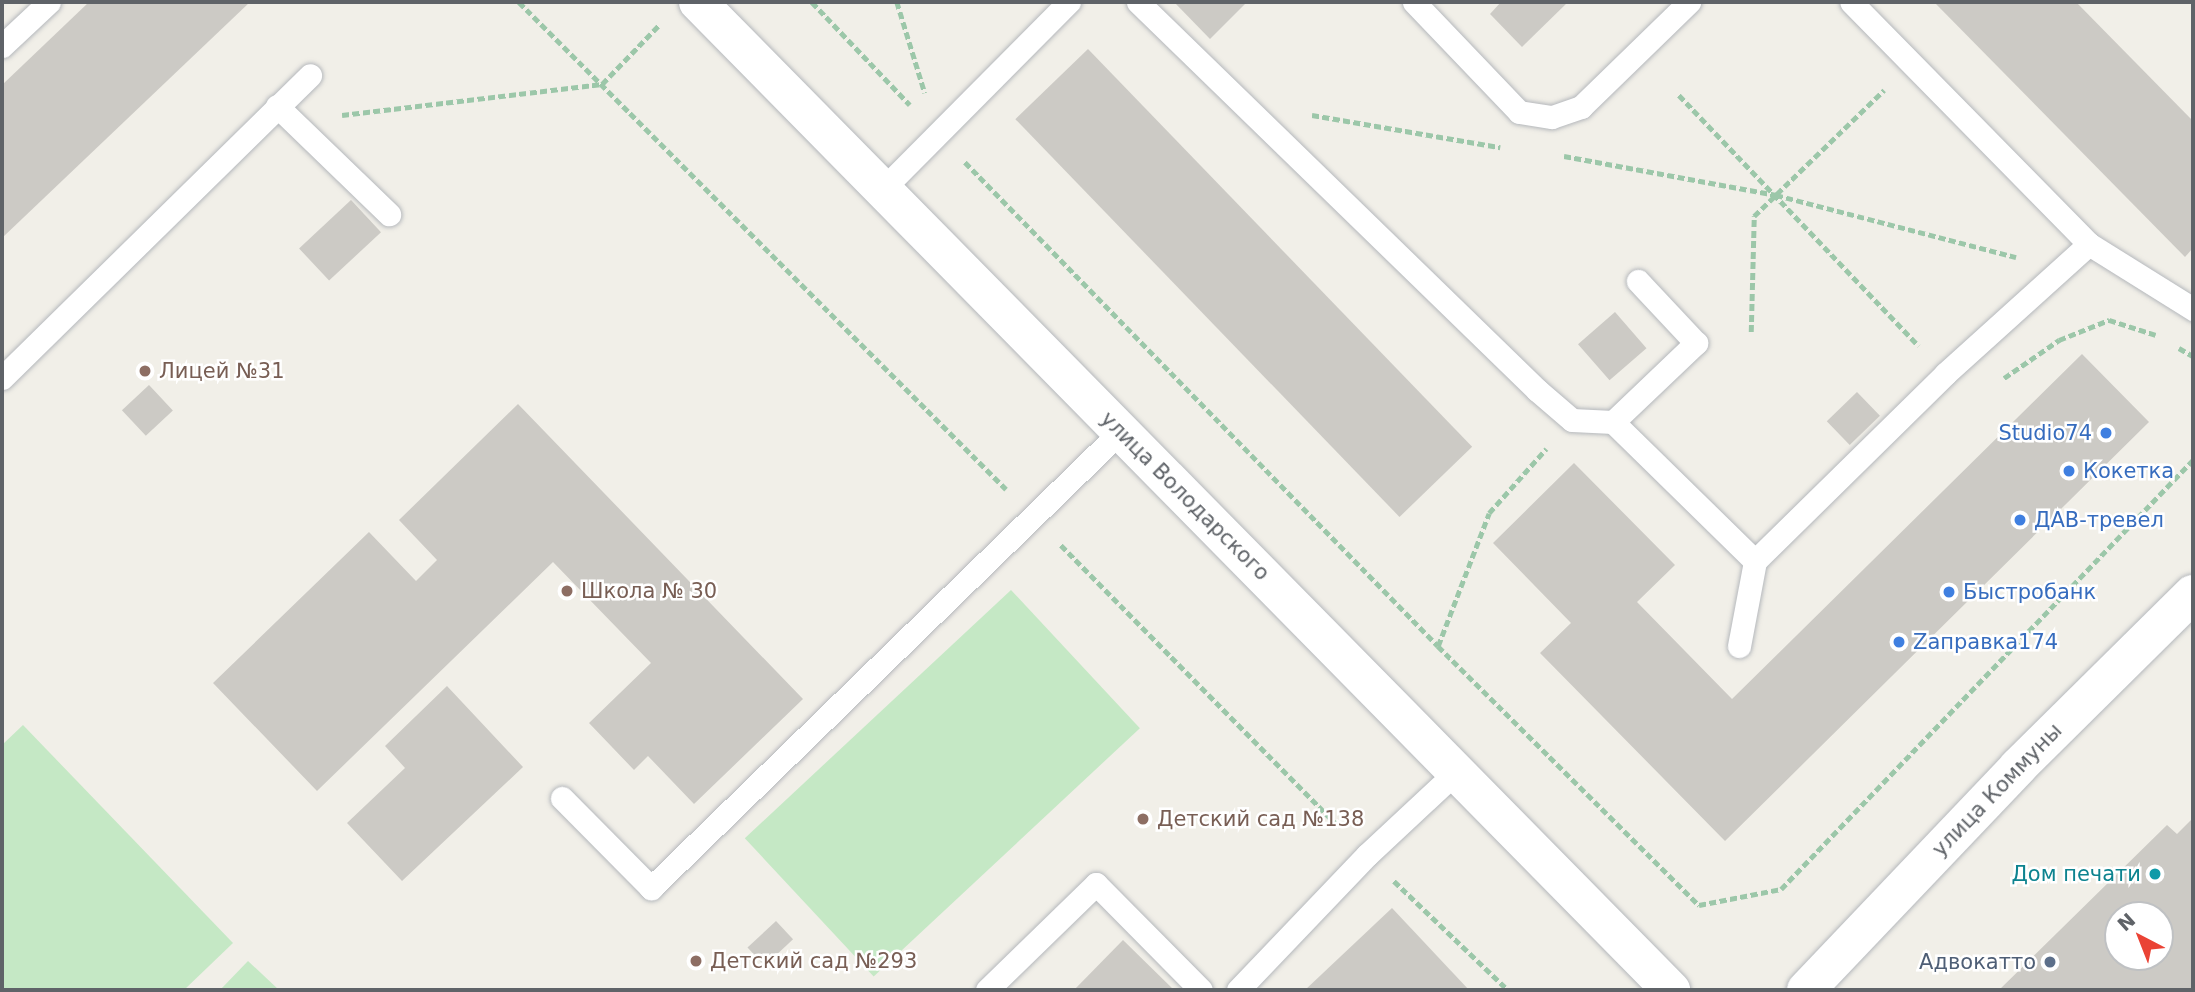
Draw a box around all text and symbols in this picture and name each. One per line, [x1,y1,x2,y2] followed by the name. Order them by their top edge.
[159,358,285,384] place label: Лицей №31
[137,363,153,379] marker: Лицей №31
[1095,406,1275,586] street label: улица Володарского
[1998,420,2092,446] place label: Studio74
[2098,425,2114,441] marker: Studio74
[2083,458,2174,484] place label: Кокетка
[2061,463,2077,479] marker: Кокетка
[2034,507,2164,533] place label: ДАВ-тревел
[2012,512,2028,528] marker: ДАВ-тревел
[581,578,717,604] place label: Школа № 30
[1963,579,2096,605] place label: Быстробанк
[559,583,575,599] marker: Школа № 30
[1941,584,1957,600] marker: Быстробанк
[1913,629,2058,655] place label: Zаправка174
[1891,634,1907,650] marker: Zаправка174
[1927,718,2067,862] street label: улица Коммуны
[1157,806,1364,832] place label: Детский сад №138
[1135,811,1151,827] marker: Детский сад №138
[2011,861,2141,887] place label: Дом печати
[2147,866,2163,882] marker: Дом печати
[2104,901,2174,971] north arrow
[2113,908,2140,935] text: N
[710,948,917,974] place label: Детский сад №293
[1919,949,2036,975] place label: Адвокатто
[688,953,704,969] marker: Детский сад №293
[2042,954,2058,970] marker: Адвокатто

